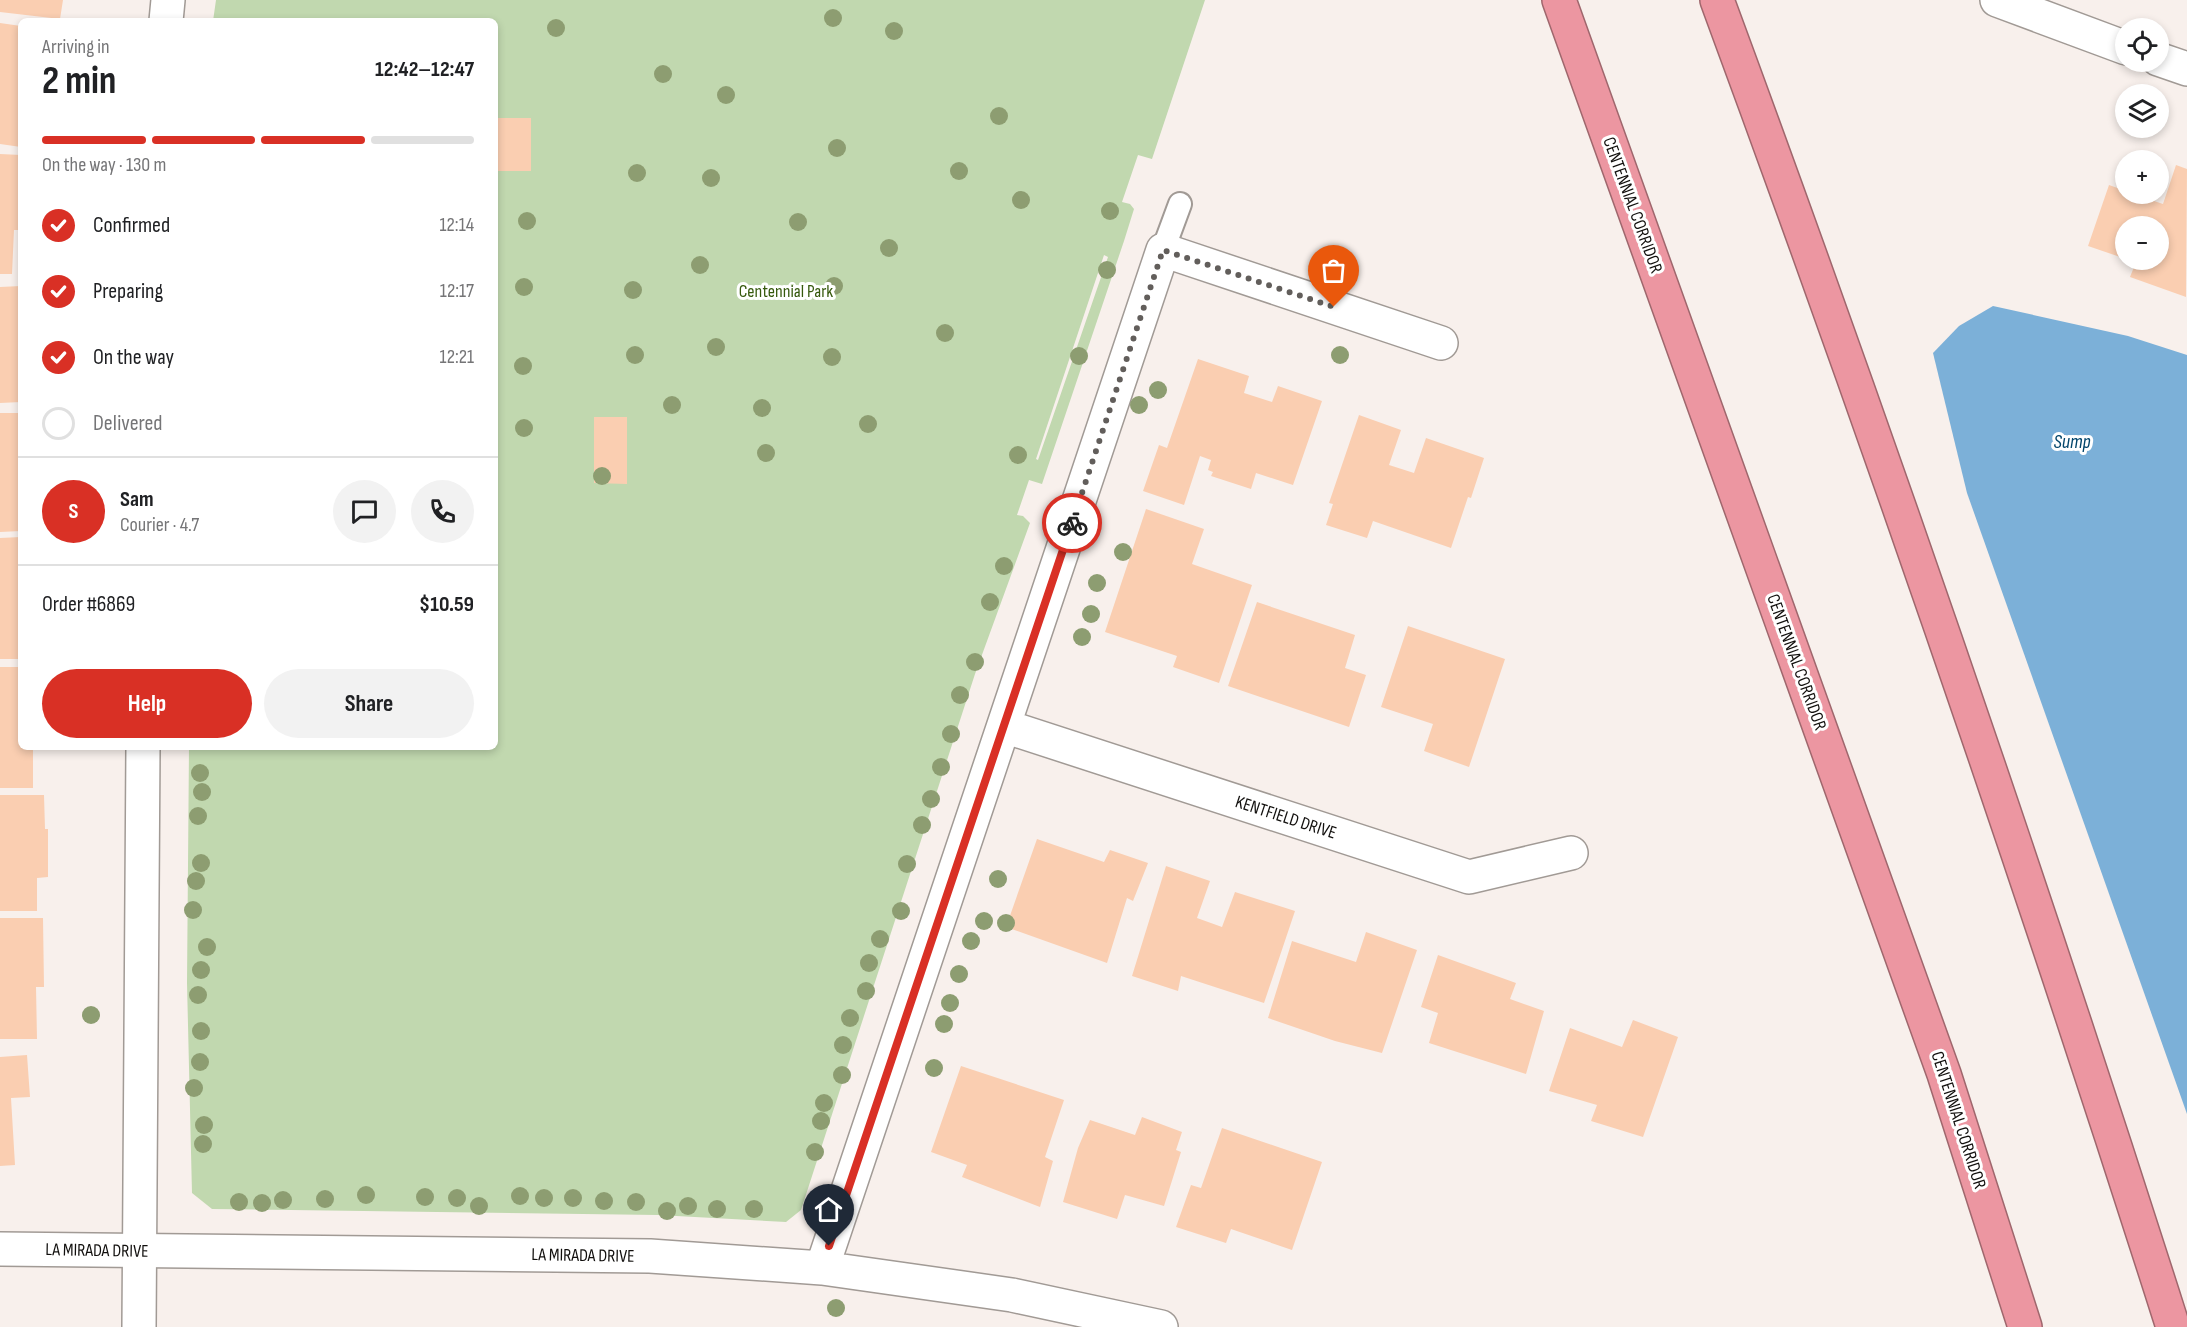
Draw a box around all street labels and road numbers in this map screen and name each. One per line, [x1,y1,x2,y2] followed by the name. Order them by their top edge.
[1598,134,1667,276] street label: CENTENNIAL CORRIDOR
[1762,591,1831,733] street label: CENTENNIAL CORRIDOR
[1233,791,1339,844] street label: KENTFIELD DRIVE
[1926,1049,1991,1191] street label: CENTENNIAL CORRIDOR
[45,1239,149,1262] street label: LA MIRADA DRIVE
[531,1244,635,1267] street label: LA MIRADA DRIVE

